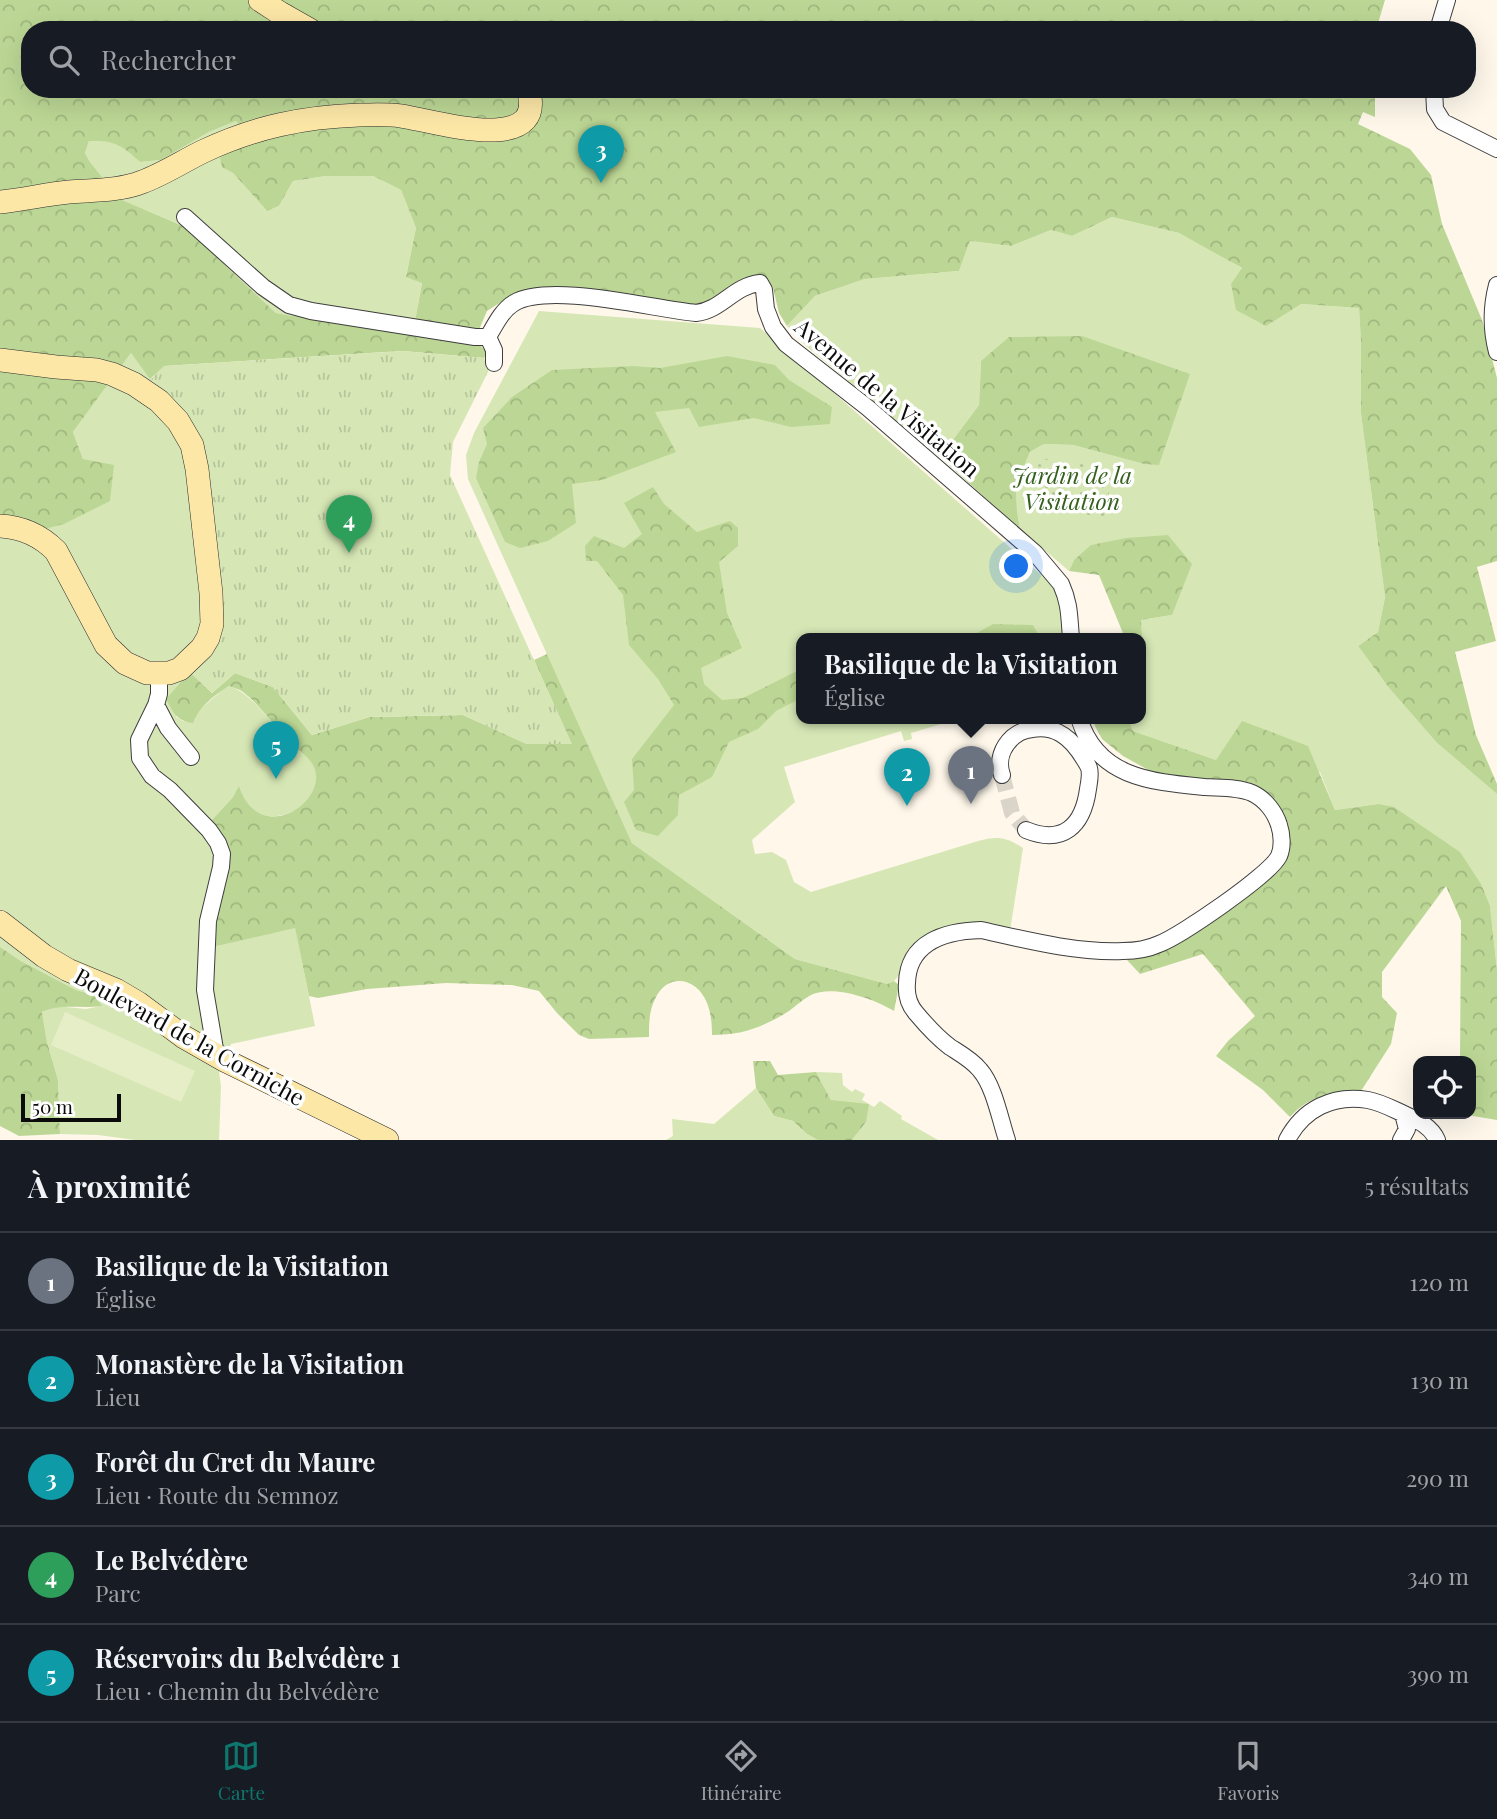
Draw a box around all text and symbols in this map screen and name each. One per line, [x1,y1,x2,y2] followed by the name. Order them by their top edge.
[21,21,1476,98] search box
[45,41,83,79] icon: search
[101,42,236,77] text: Rechercher
[578,125,624,183] pin: 3
[788,310,987,484] street label: Avenue de la Visitation
[1012,459,1132,516] park label: Jardin de la Visitation
[326,495,372,553] pin: 4
[999,549,1033,583] your location
[796,633,1146,724] popup
[824,646,1118,681] text: Basilique de la Visitation
[824,681,885,712] text: Église
[253,721,299,779] pin: 5
[948,746,994,804] pin: 1
[884,748,930,806] pin: 2
[69,960,311,1112] street label: Boulevard de la Corniche
[1413,1056,1476,1119] map controls
[1413,1056,1476,1119] button: locate
[21,1091,121,1123] scale bar
[32,1093,73,1119] text: 50 m
[28,1166,191,1206] text: À proximité
[1364,1170,1469,1201] text: 5 résultats
[95,1248,389,1283] text: Basilique de la Visitation
[47,1266,55,1297] text: 1
[1410,1266,1469,1297] text: 120 m
[95,1283,156,1314] text: Église
[95,1346,404,1381] text: Monastère de la Visitation
[45,1364,57,1395] text: 2
[1411,1364,1469,1395] text: 130 m
[95,1381,140,1412] text: Lieu
[95,1444,375,1479] text: Forêt du Cret du Maure
[45,1462,57,1493] text: 3
[1406,1462,1469,1493] text: 290 m
[95,1479,338,1510] text: Lieu · Route du Semnoz
[95,1542,248,1577] text: Le Belvédère
[45,1560,57,1591] text: 4
[1407,1560,1469,1591] text: 340 m
[95,1577,141,1608] text: Parc
[95,1640,400,1675] text: Réservoirs du Belvédère 1
[46,1658,56,1689] text: 5
[1407,1658,1469,1689] text: 390 m
[95,1675,380,1706] text: Lieu · Chemin du Belvédère
[218,1737,265,1805] tab: Carte
[701,1737,782,1805] tab: Itinéraire
[1217,1737,1279,1805] tab: Favoris

